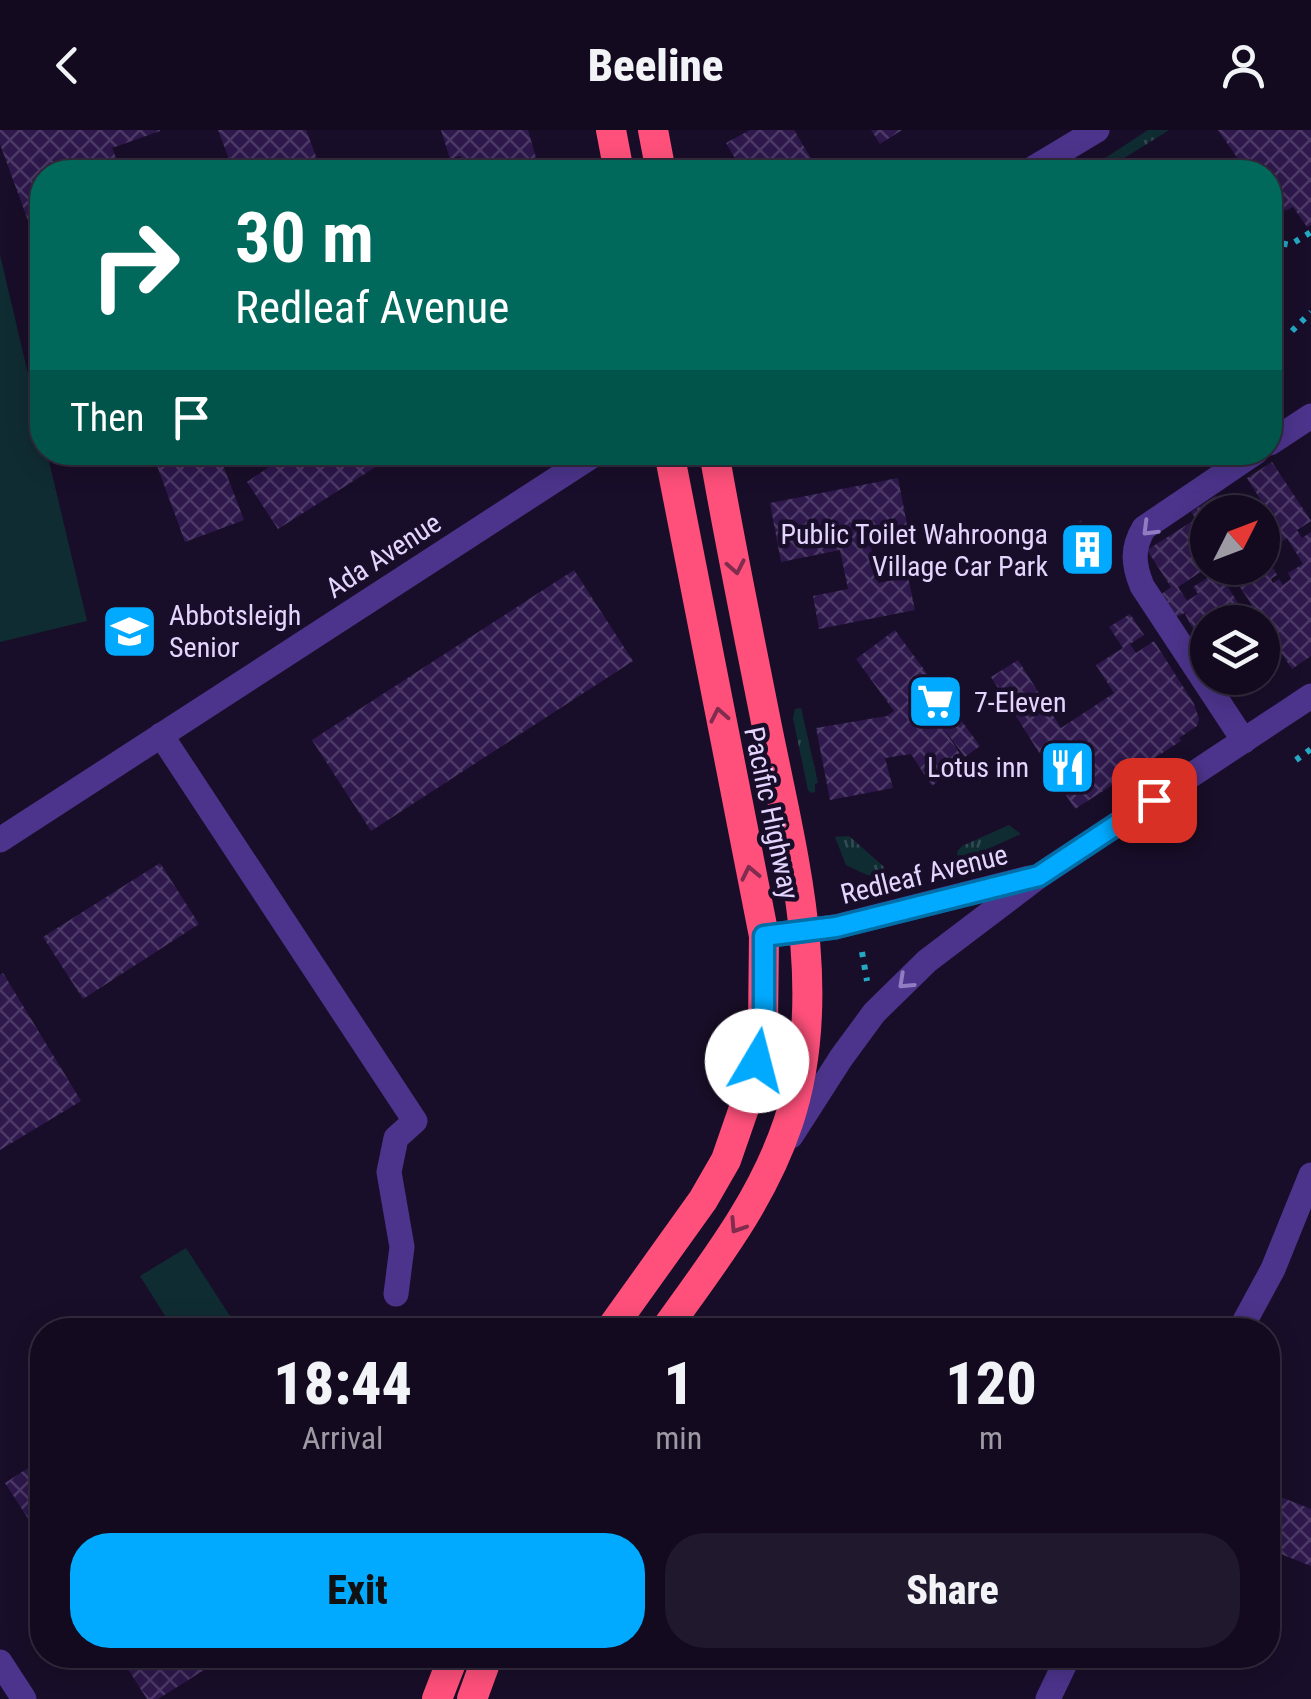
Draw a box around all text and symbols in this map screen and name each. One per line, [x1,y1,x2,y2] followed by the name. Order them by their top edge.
[40,38,95,93] icon: back
[1216,38,1271,93] icon: person
[588,39,723,92] text: Beeline
[235,197,374,279] text: 30 m
[70,200,200,330] icon: right
[235,281,509,334] text: Redleaf Avenue
[164,390,219,445] icon: arrive
[70,396,144,440] text: Then
[1190,495,1280,585] north arrow
[1190,495,1280,695] map controls
[320,506,447,605] street label: Ada Avenue
[1143,517,1161,535] one-way arrow
[781,518,1048,583] place label: Public Toilet Wahroonga Village Car Park
[1057,520,1117,580] building icon: Public Toilet Wahroonga Village Car Park
[725,558,746,575] one-way arrow
[169,599,301,664] place label: Abbotsleigh Senior
[100,601,160,661] school or university icon: Abbotsleigh Senior
[1190,605,1280,695] button: layers
[905,672,965,732] supermarket icon: 7-Eleven
[974,686,1067,719] place label: 7-Eleven
[709,707,730,724] one-way arrow
[737,724,806,903] street label: Pacific Highway
[1038,737,1098,797] restaurant icon: Lotus inn
[927,751,1029,784] place label: Lotus inn
[1112,758,1197,843] pin
[1127,773,1182,828] icon: arrive
[837,838,1011,911] street label: Redleaf Avenue
[741,865,762,882] one-way arrow
[898,970,917,988] one-way arrow
[705,1009,809,1113] position arrow
[731,1216,750,1234] one-way arrow
[273,1348,412,1419] text: 18:44
[663,1348,694,1419] text: 1
[945,1348,1037,1419] text: 120
[302,1419,383,1457] text: Arrival
[655,1419,702,1457] text: min
[979,1419,1003,1457] text: m
[70,1533,645,1648] button: Exit
[665,1533,1240,1648] button: Share

